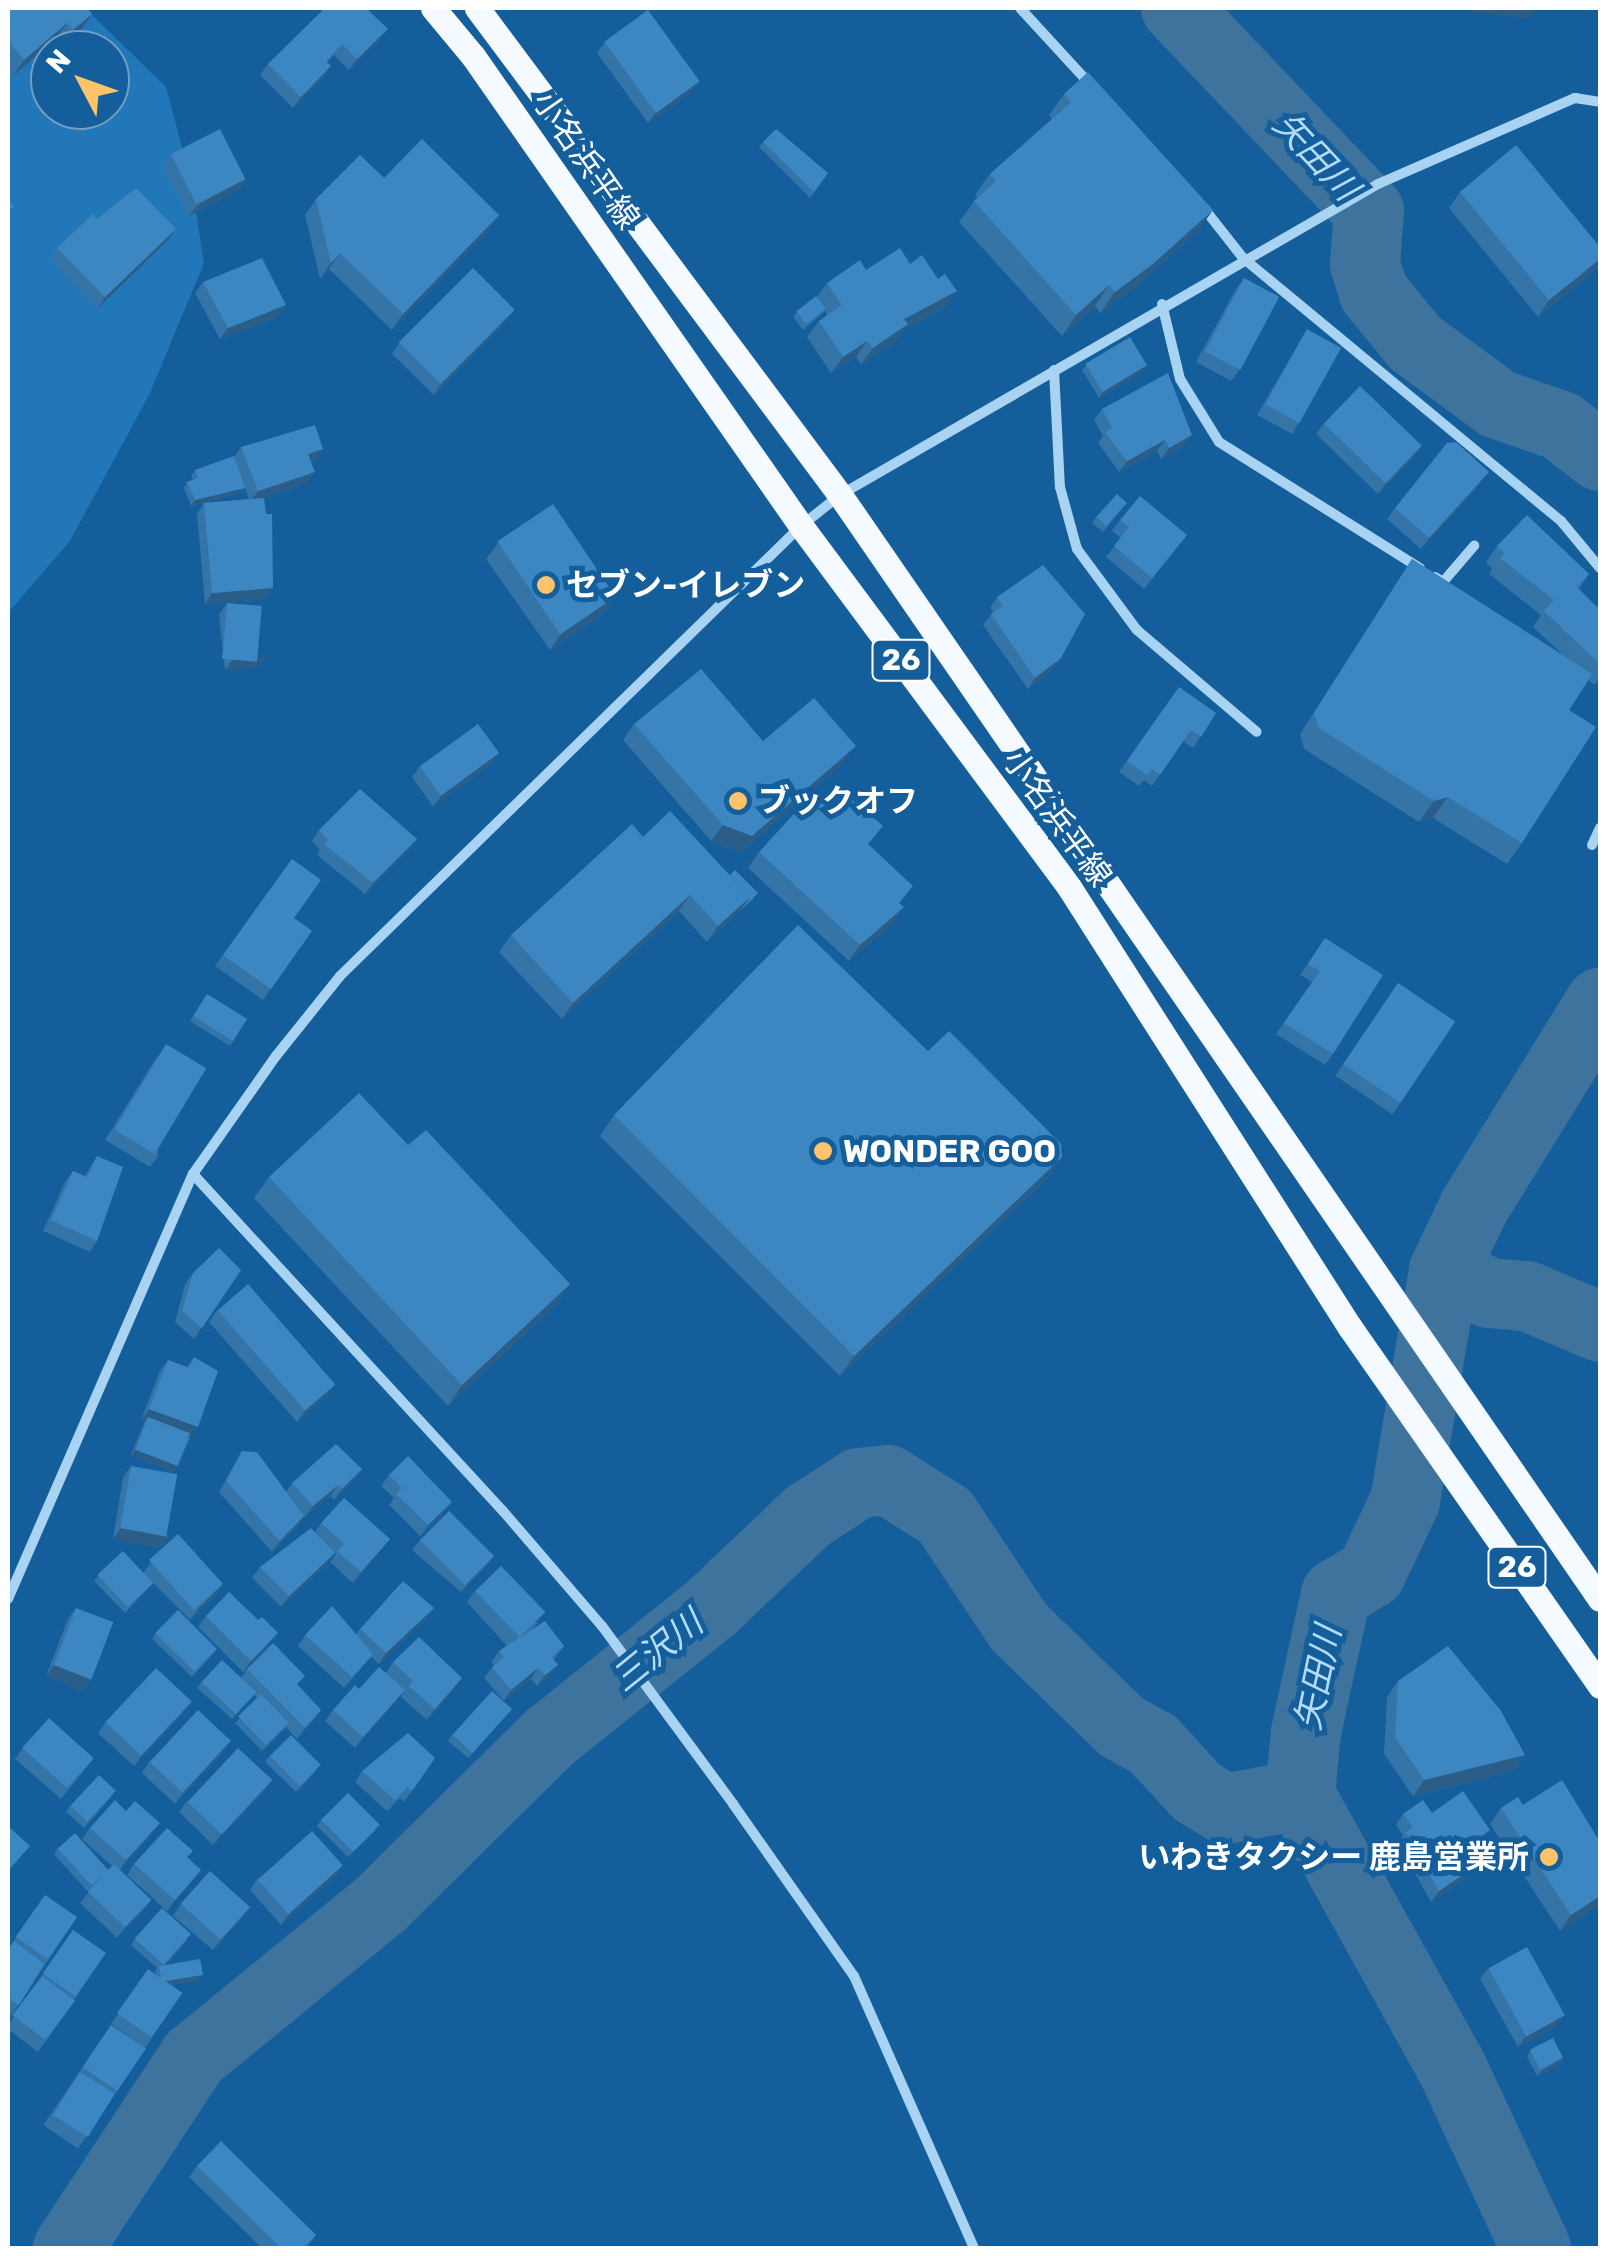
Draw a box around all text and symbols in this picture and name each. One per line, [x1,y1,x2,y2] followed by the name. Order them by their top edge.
[30,30,130,130] north arrow
[39,43,78,80] text: N
[524,83,648,237] street label: 小名浜平線
[1265,103,1367,209] water label: 矢田川
[566,566,805,604] place label: セブン-イレブン
[535,574,557,596] marker: セブン-イレブン
[871,635,931,685] road number: 26
[994,742,1120,894] street label: 小名浜平線
[758,782,918,820] place label: ブックオフ
[727,790,749,812] marker: ブックオフ
[843,1132,1056,1170] place label: WONDER GOO
[812,1140,834,1162] marker: WONDER GOO
[1487,1542,1547,1592] road number: 26
[603,1602,711,1700] water label: 三沢川
[1287,1622,1349,1734] water label: 矢田川
[1138,1838,1529,1876] place label: いわきタクシー 鹿島営業所
[1538,1846,1560,1868] marker: いわきタクシー 鹿島営業所

